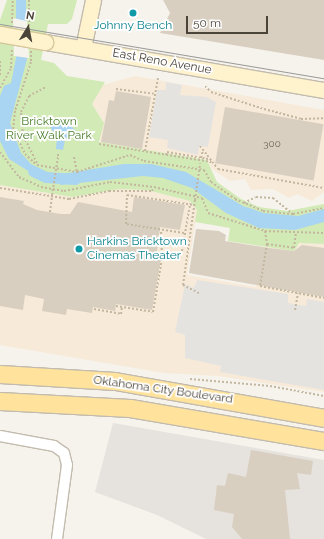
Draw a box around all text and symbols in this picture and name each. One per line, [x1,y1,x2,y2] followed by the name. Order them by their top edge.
[8,8,48,48] north arrow
[128,8,138,18] marker: Johnny Bench
[188,8,270,34] scale bar
[25,9,35,23] text: N
[193,16,221,30] text: 50 m
[94,19,172,33] place label: Johnny Bench
[111,46,213,78] street label: East Reno Avenue
[6,115,92,143] park label: Bricktown River Walk Park
[263,138,281,150] house number: 300
[87,235,187,263] place label: Harkins Bricktown Cinemas Theater
[74,244,84,254] marker: Harkins Bricktown Cinemas Theater
[92,373,234,407] street label: Oklahoma City Boulevard

